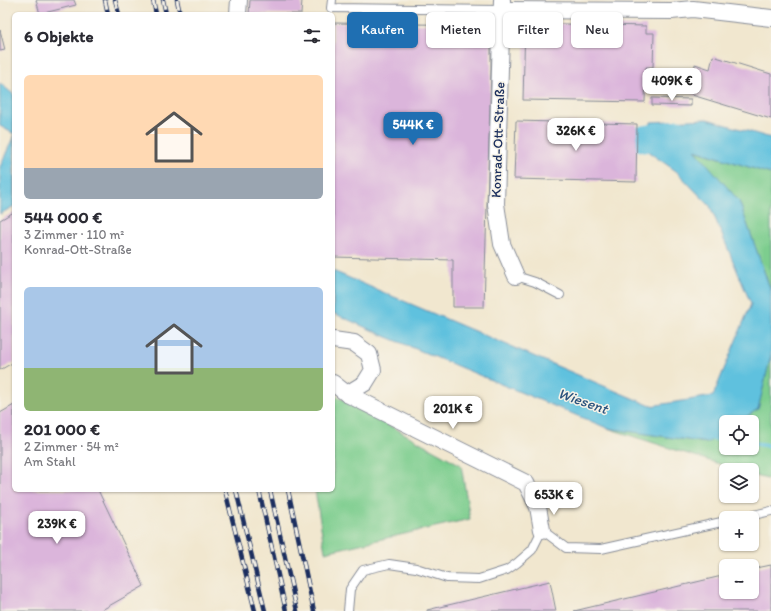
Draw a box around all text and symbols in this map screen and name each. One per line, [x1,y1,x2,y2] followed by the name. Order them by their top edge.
[347,12,418,48] chip: Kaufen
[426,12,495,48] chip: Mieten
[503,12,563,48] chip: Filter
[571,12,623,48] chip: Neu
[301,25,323,47] icon: filters
[24,26,94,46] text: 6 Objekte
[639,68,705,102] pin: 409K €
[651,73,693,88] text: 409K €
[487,81,509,198] street label: Konrad-Ott-Straße
[138,101,210,173] icon: home
[380,112,446,146] pin: 544K €
[392,117,434,132] text: 544K €
[543,118,609,152] pin: 326K €
[556,123,596,138] text: 326K €
[24,207,102,227] text: 544 000 €
[24,227,124,242] text: 3 Zimmer · 110 m²
[24,242,132,257] text: Konrad-Ott-Straße
[138,313,210,385] icon: home
[556,384,611,418] water label: Wiesent
[420,396,486,430] pin: 201K €
[433,401,473,416] text: 201K €
[719,415,759,599] map controls
[719,415,759,455] button: locate
[24,419,100,439] text: 201 000 €
[24,439,119,454] text: 2 Zimmer · 54 m²
[24,454,76,469] text: Am Stahl
[719,463,759,503] button: layers
[521,482,587,516] pin: 653K €
[534,487,574,502] text: 653K €
[24,511,90,545] pin: 239K €
[719,511,759,551] button: +
[37,516,77,531] text: 239K €
[719,559,759,599] button: −

